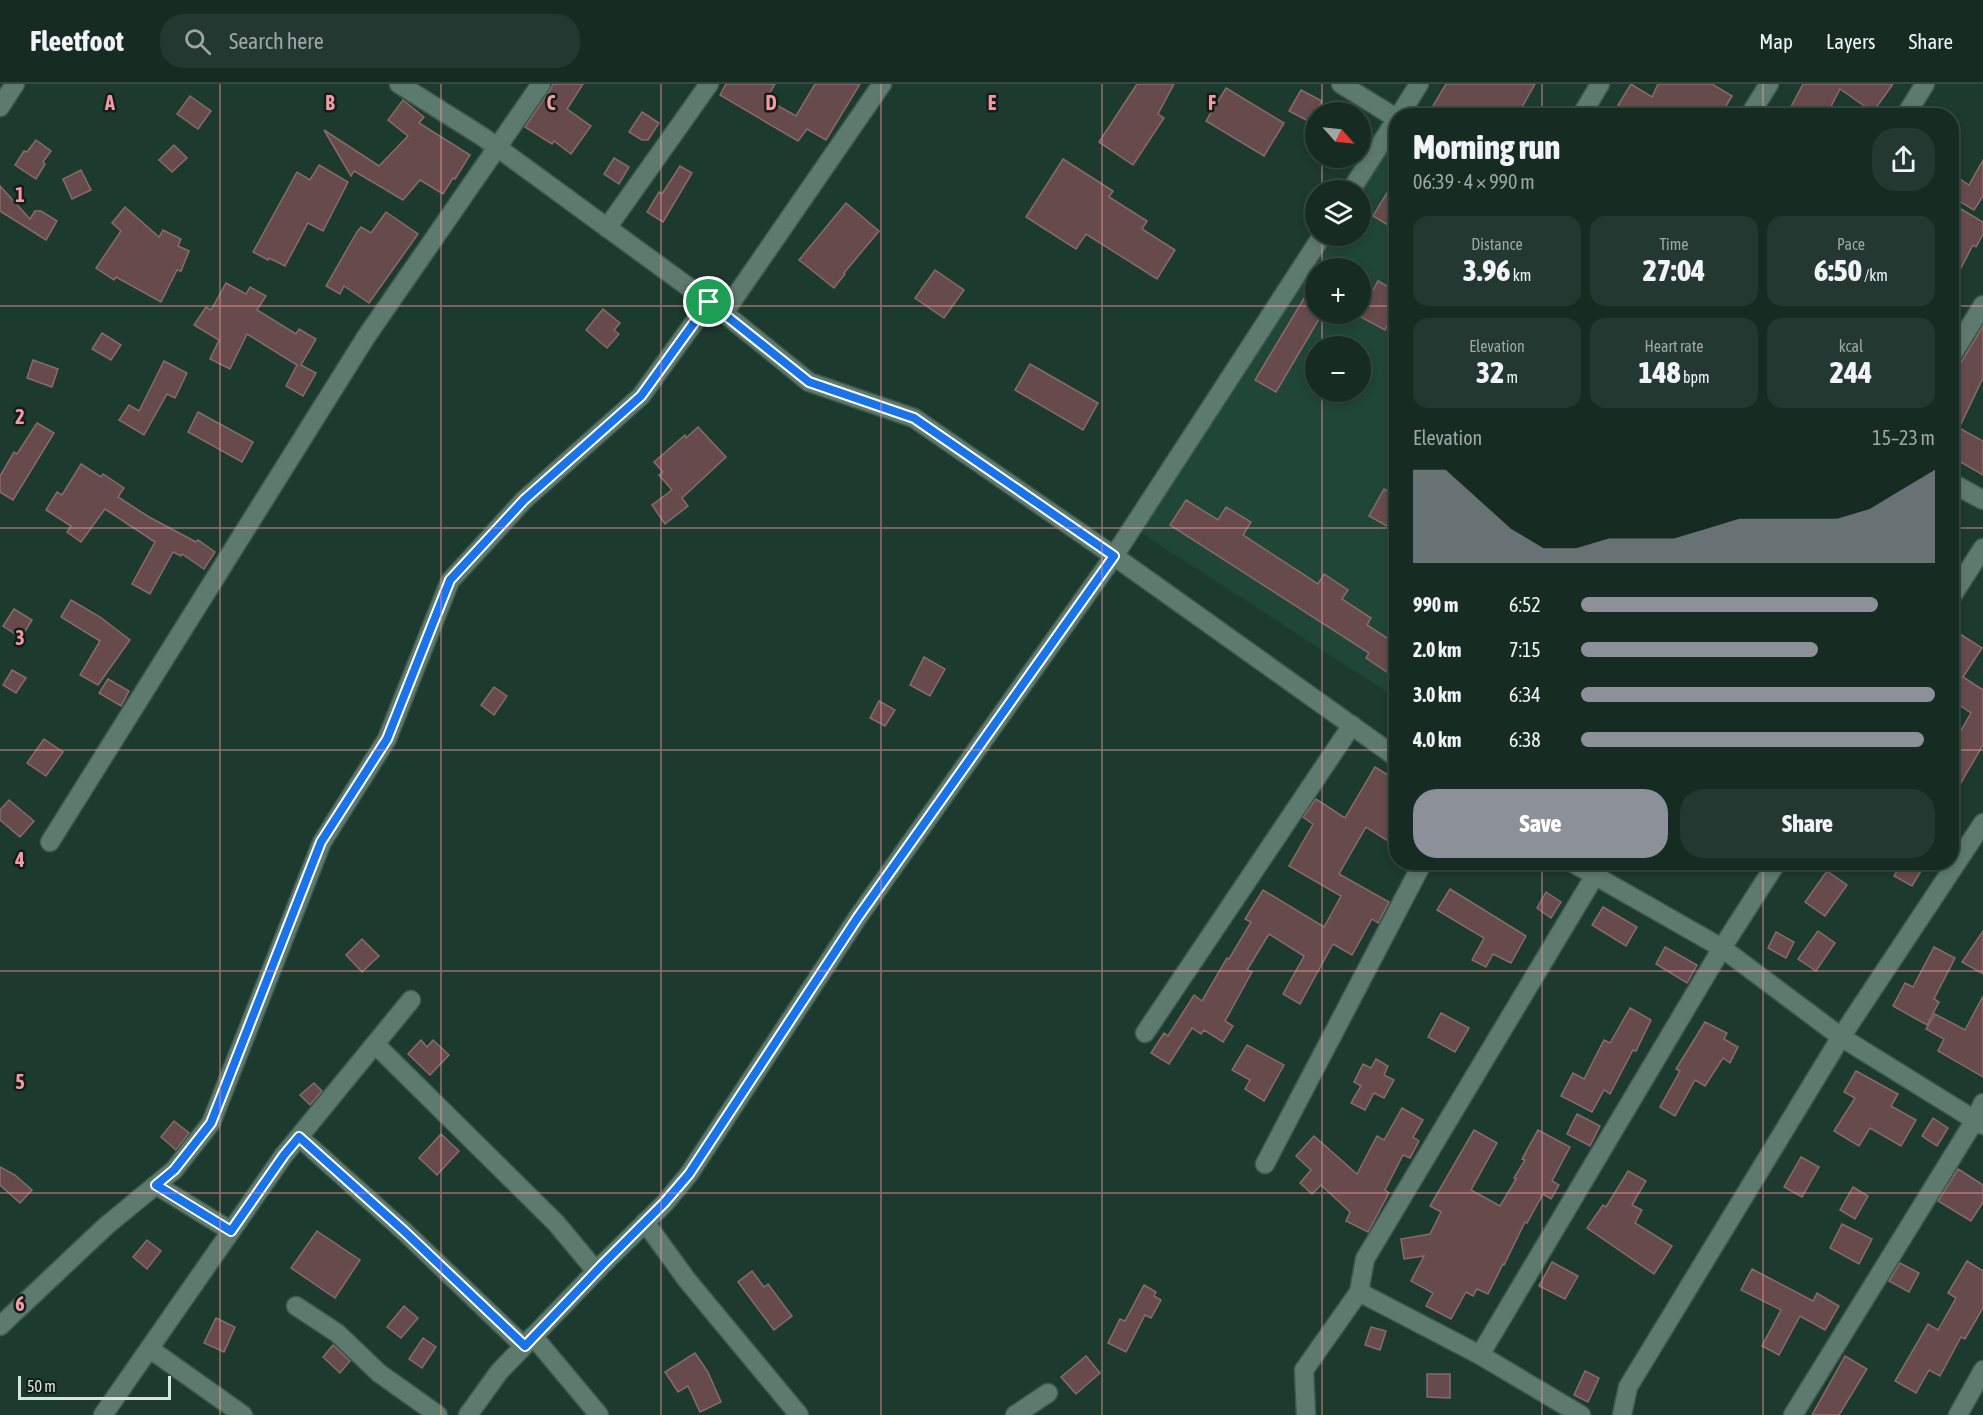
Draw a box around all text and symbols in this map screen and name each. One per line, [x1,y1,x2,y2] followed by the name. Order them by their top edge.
[160,14,580,68] search box
[30,25,124,57] text: Fleetfoot
[181,25,214,58] icon: search
[229,28,324,54] text: Search here
[1759,29,1793,53] text: Map
[1826,29,1876,53] text: Layers
[1909,29,1953,53] text: Share
[104,91,115,114] text: A
[325,91,335,114] text: B
[547,91,556,114] text: C
[765,91,777,114] text: D
[988,91,997,114] text: E
[1208,91,1216,114] text: F
[1305,102,1371,168] north arrow
[1305,102,1371,402] map controls
[1413,128,1560,166] text: Morning run
[1872,128,1935,191] button: share
[1413,170,1535,193] text: 06:39 · 4 × 990 m
[1305,180,1371,246] button: layers
[15,183,25,206] text: 1
[1471,235,1523,253] text: Distance
[1659,235,1689,253] text: Time
[1837,235,1865,253] text: Pace
[1463,253,1510,287] text: 3.96
[1643,253,1705,287] text: 27:04
[1814,253,1862,287] text: 6:50
[1305,258,1371,324] button: +
[1510,266,1531,284] text: km
[1862,266,1888,284] text: /km
[683,276,734,327] pin
[692,285,725,318] icon: arrive
[1305,336,1371,402] button: −
[1469,337,1525,355] text: Elevation
[1645,337,1703,355] text: Heart rate
[1839,337,1863,355] text: kcal
[1476,355,1504,389] text: 32
[1638,355,1681,389] text: 148
[1830,355,1872,389] text: 244
[1504,368,1518,386] text: m
[1681,368,1710,386] text: bpm
[15,405,25,428] text: 2
[1413,426,1482,449] text: Elevation
[1872,426,1935,449] text: 15–23 m
[1413,593,1458,616] text: 990 m
[1509,593,1541,616] text: 6:52
[15,626,25,649] text: 3
[1413,638,1461,661] text: 2.0 km
[1509,638,1541,661] text: 7:15
[1413,683,1461,706] text: 3.0 km
[1509,683,1541,706] text: 6:34
[1413,728,1461,751] text: 4.0 km
[1509,728,1541,751] text: 6:38
[1413,789,1668,858] button: Save
[1680,789,1935,858] button: Share
[14,848,25,871] text: 4
[15,1070,25,1093] text: 5
[15,1292,25,1315] text: 6
[18,1373,171,1400] scale bar
[27,1377,56,1395] text: 50 m

